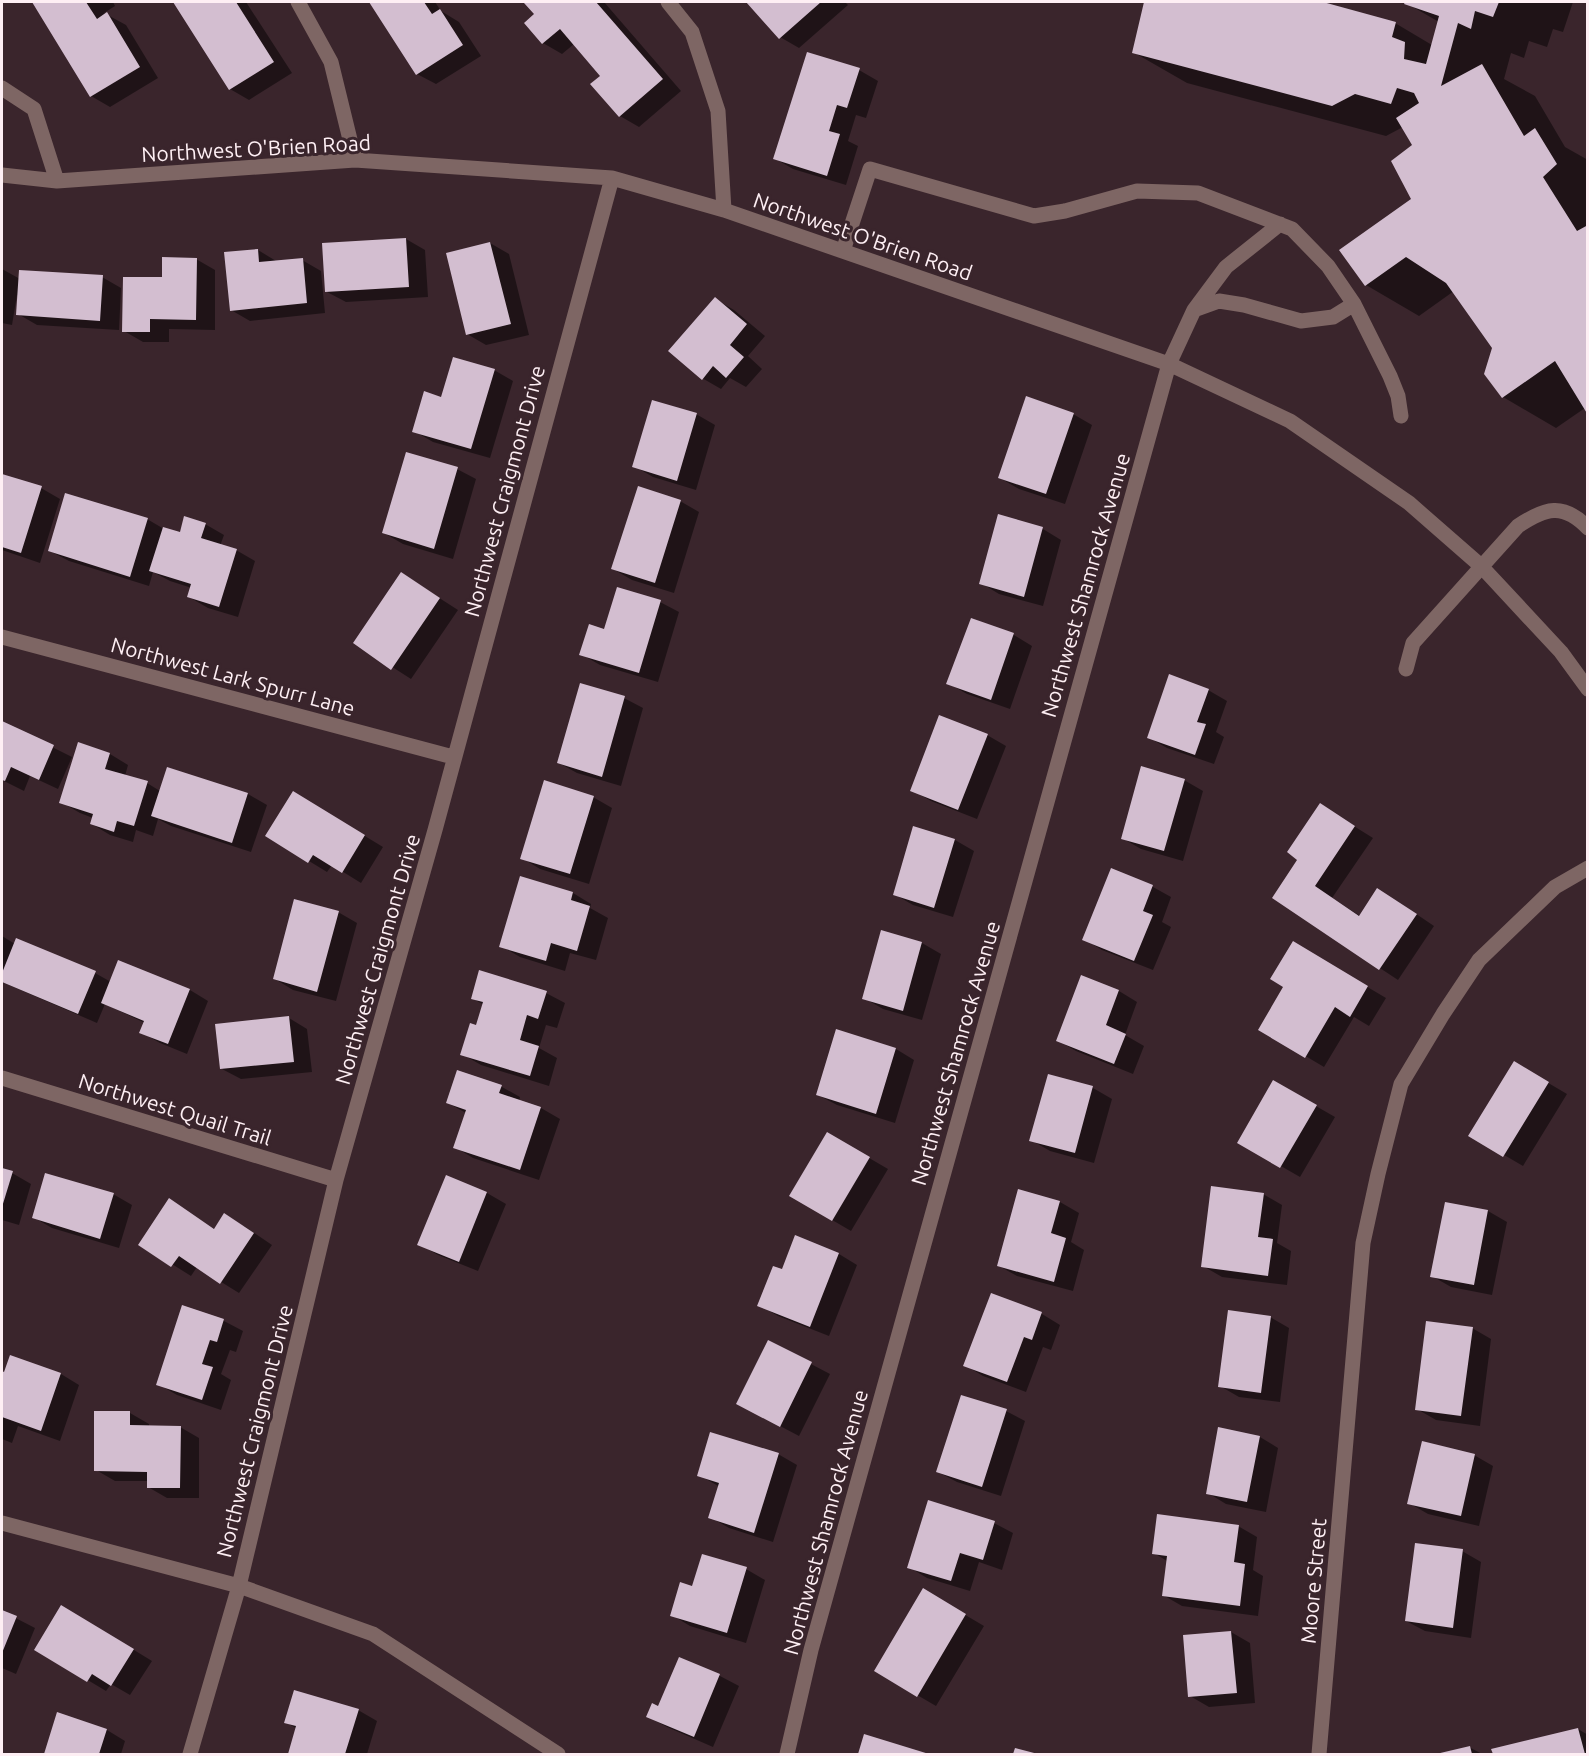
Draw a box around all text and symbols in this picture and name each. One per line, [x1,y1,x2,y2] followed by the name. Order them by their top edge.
[141,130,371,166] street label: Northwest O'Brien Road
[750,187,976,285] street label: Northwest O'Brien Road
[459,363,549,619] street label: Northwest Craigmont Drive
[1036,450,1134,720] street label: Northwest Shamrock Avenue
[108,632,358,720] street label: Northwest Lark Spurr Lane
[330,831,424,1087] street label: Northwest Craigmont Drive
[906,918,1004,1188] street label: Northwest Shamrock Avenue
[76,1068,274,1150] street label: Northwest Quail Trail
[211,1302,297,1560] street label: Northwest Craigmont Drive
[778,1387,872,1657] street label: Northwest Shamrock Avenue
[1296,1517,1330,1645] street label: Moore Street

